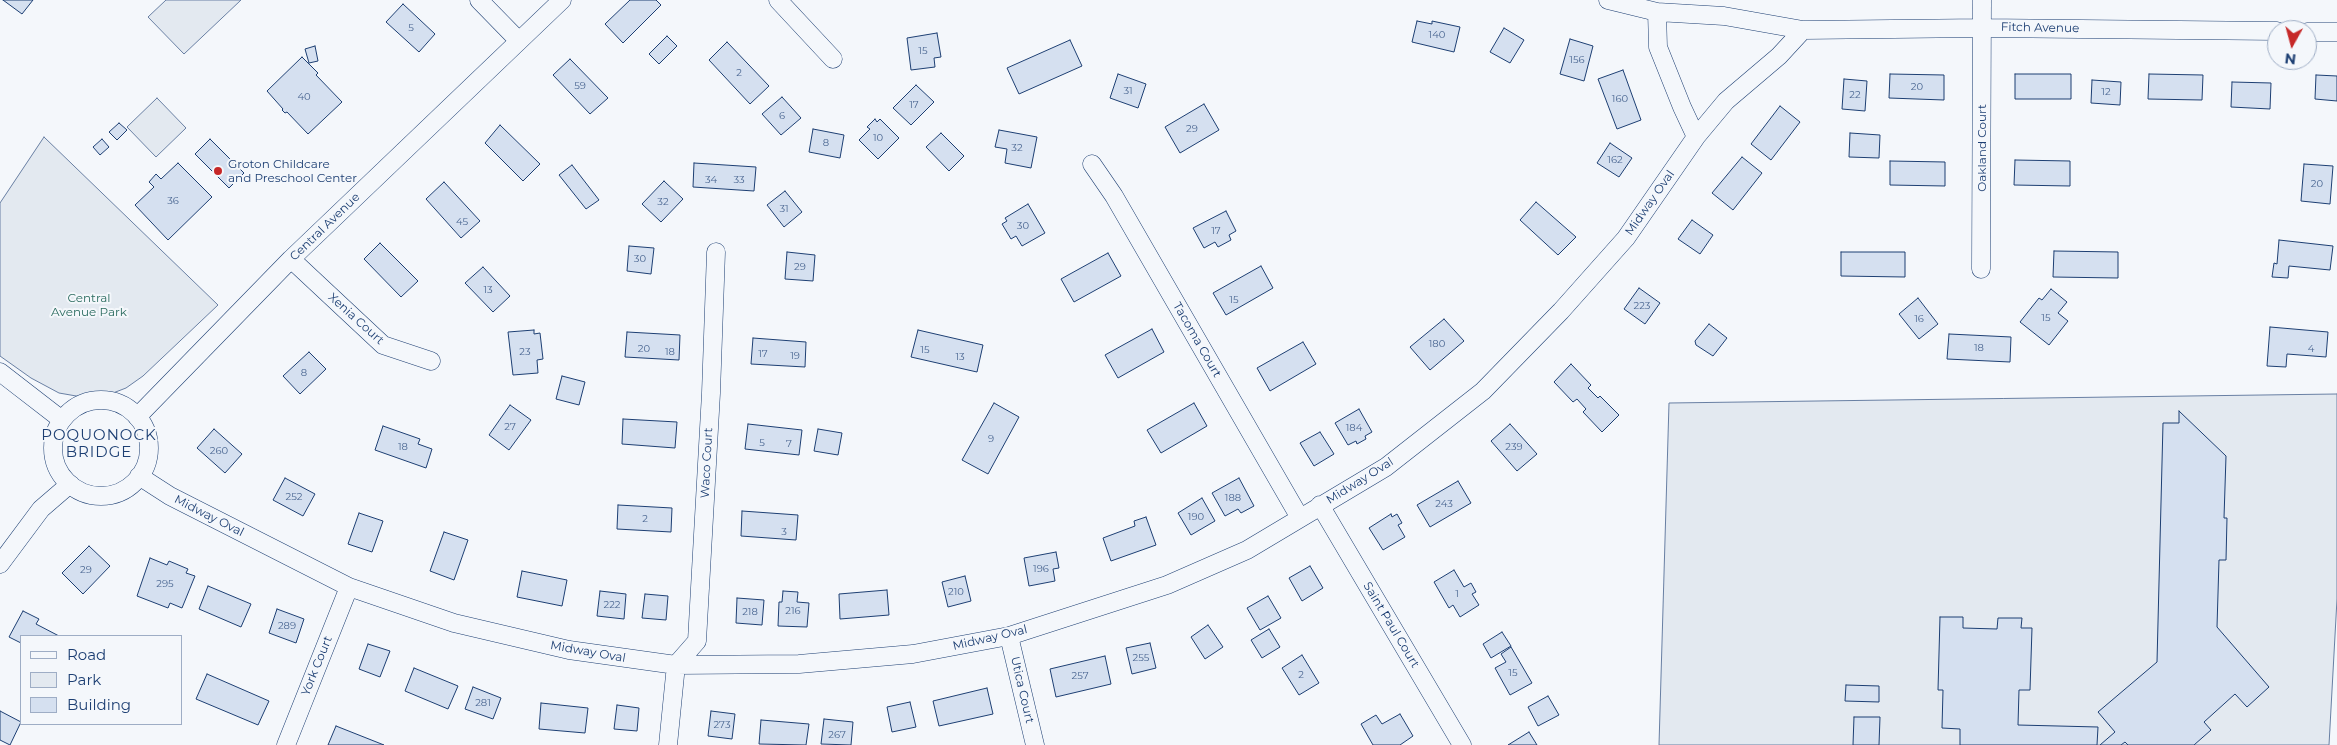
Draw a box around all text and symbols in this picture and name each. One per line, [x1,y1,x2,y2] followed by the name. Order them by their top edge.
[2001,20,2079,36] street label: Fitch Avenue
[2267,20,2317,70] north arrow
[408,22,414,34] house number: 5
[1429,29,1445,41] house number: 140
[918,45,928,57] house number: 15
[2284,49,2297,69] text: N
[1569,54,1585,66] house number: 156
[736,67,742,79] house number: 2
[574,80,586,92] house number: 59
[1911,81,1923,93] house number: 20
[1123,85,1133,97] house number: 31
[2101,86,2111,98] house number: 12
[1849,89,1861,101] house number: 22
[297,91,311,103] house number: 40
[1612,93,1628,105] house number: 160
[909,99,919,111] house number: 17
[1975,104,1989,192] street label: Oakland Court
[779,110,785,122] house number: 6
[1186,123,1198,135] house number: 29
[873,132,883,144] house number: 10
[823,137,829,149] house number: 8
[1011,142,1023,154] house number: 32
[1607,154,1623,166] house number: 162
[228,157,357,185] place label: Groton Childcare and Preschool Center
[212,165,224,177] marker: Groton Childcare and Preschool Center
[1622,168,1678,238] street label: Midway Oval
[705,174,717,186] house number: 34
[733,174,745,186] house number: 33
[2311,178,2323,190] house number: 20
[287,190,363,264] street label: Central Avenue
[167,195,179,207] house number: 36
[657,196,669,208] house number: 32
[779,203,789,215] house number: 31
[456,216,468,228] house number: 45
[1017,220,1029,232] house number: 30
[1211,225,1221,237] house number: 17
[634,253,646,265] house number: 30
[794,261,806,273] house number: 29
[483,284,493,296] house number: 13
[325,290,387,348] street label: Xenia Court
[51,291,127,319] park label: Central Avenue Park
[1229,294,1239,306] house number: 15
[1170,300,1224,380] street label: Tacoma Court
[1634,300,1650,312] house number: 223
[2041,312,2051,324] house number: 15
[1914,313,1924,325] house number: 16
[1429,338,1445,350] house number: 180
[1974,342,1984,354] house number: 18
[638,343,650,355] house number: 20
[2308,343,2314,355] house number: 4
[920,344,930,356] house number: 15
[519,346,531,358] house number: 23
[665,346,675,358] house number: 18
[758,348,768,360] house number: 17
[790,350,800,362] house number: 19
[955,351,965,363] house number: 13
[301,367,307,379] house number: 8
[504,421,516,433] house number: 27
[1346,422,1362,434] house number: 184
[40,427,158,462] district label: POQUONOCK BRIDGE
[698,427,716,499] street label: Waco Court
[988,433,994,445] house number: 9
[759,437,765,449] house number: 5
[786,438,792,450] house number: 7
[398,441,408,453] house number: 18
[1505,441,1523,453] house number: 239
[210,445,228,457] house number: 260
[1324,455,1396,507] street label: Midway Oval
[286,491,302,503] house number: 252
[172,492,246,540] street label: Midway Oval
[1225,492,1241,504] house number: 188
[1435,498,1453,510] house number: 243
[1188,511,1204,523] house number: 190
[642,513,648,525] house number: 2
[781,526,787,538] house number: 3
[1033,563,1049,575] house number: 196
[80,564,92,576] house number: 29
[156,578,174,590] house number: 295
[1360,580,1422,670] street label: Saint Paul Court
[948,586,964,598] house number: 210
[1455,588,1459,600] house number: 1
[603,599,621,611] house number: 222
[785,605,801,617] house number: 216
[742,606,758,618] house number: 218
[278,620,296,632] house number: 289
[951,622,1029,654] street label: Midway Oval
[298,634,336,698] street label: York Court
[20,635,182,725] legend
[549,638,627,666] street label: Midway Oval
[67,645,106,664] text: Road
[1133,652,1149,664] house number: 255
[1007,655,1037,725] street label: Utica Court
[1508,667,1518,679] house number: 15
[1298,669,1304,681] house number: 2
[67,670,101,689] text: Park
[1071,670,1089,682] house number: 257
[67,695,131,714] text: Building
[475,697,491,709] house number: 281
[713,719,731,731] house number: 273
[828,729,846,741] house number: 267

